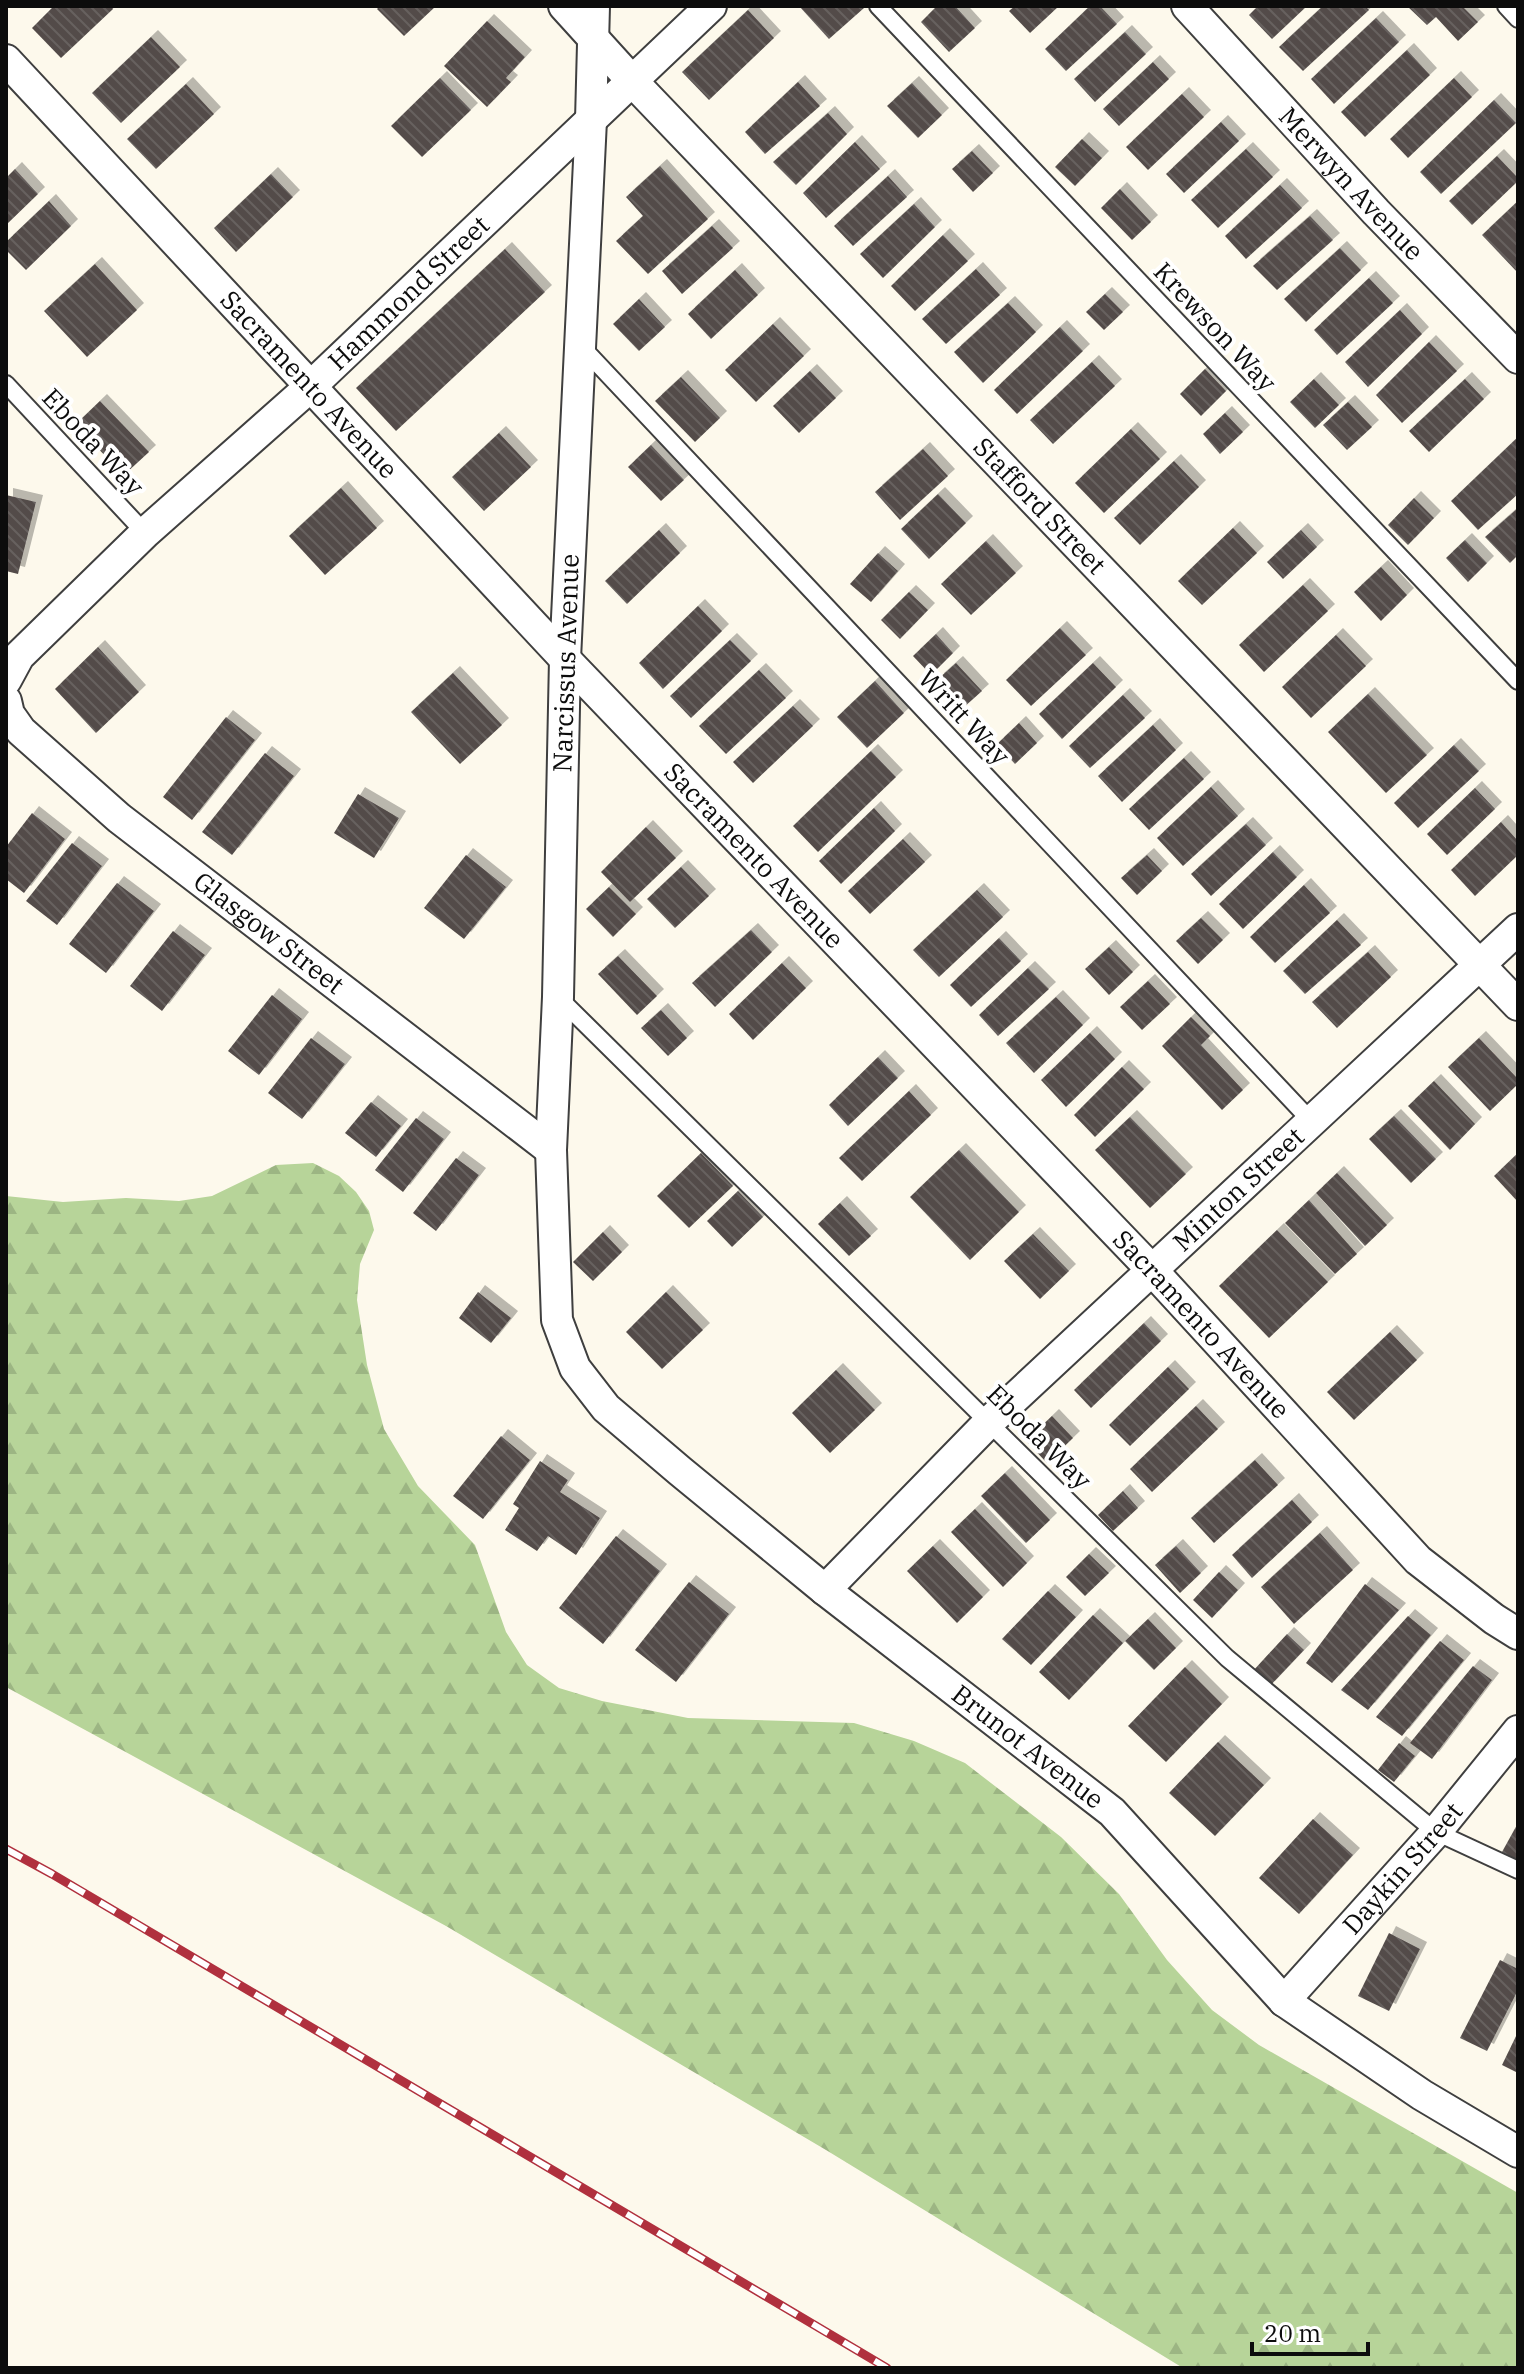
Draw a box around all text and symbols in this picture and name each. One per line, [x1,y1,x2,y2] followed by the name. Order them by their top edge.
[1272,99,1432,267] street label: Merwyn Avenue
[320,208,496,377] street label: Hammond Street
[1147,254,1285,398] street label: Krewson Way
[214,283,406,485] street label: Sacramento Avenue
[35,380,152,502] street label: Eboda Way
[967,429,1114,581] street label: Stafford Street
[544,553,586,773] street label: Narcissus Avenue
[911,661,1018,772] street label: Writt Way
[657,755,852,955] street label: Sacramento Avenue
[187,864,351,1001] street label: Glasgow Street
[1165,1119,1311,1258] street label: Minton Street
[1106,1222,1298,1425] street label: Sacramento Avenue
[980,1377,1099,1496] street label: Eboda Way
[945,1676,1111,1816] street label: Brunot Avenue
[1334,1795,1469,1941] street label: Daykin Street
[1252,2306,1368,2356] scale bar
[1264,2317,1321,2349] text: 20 m

